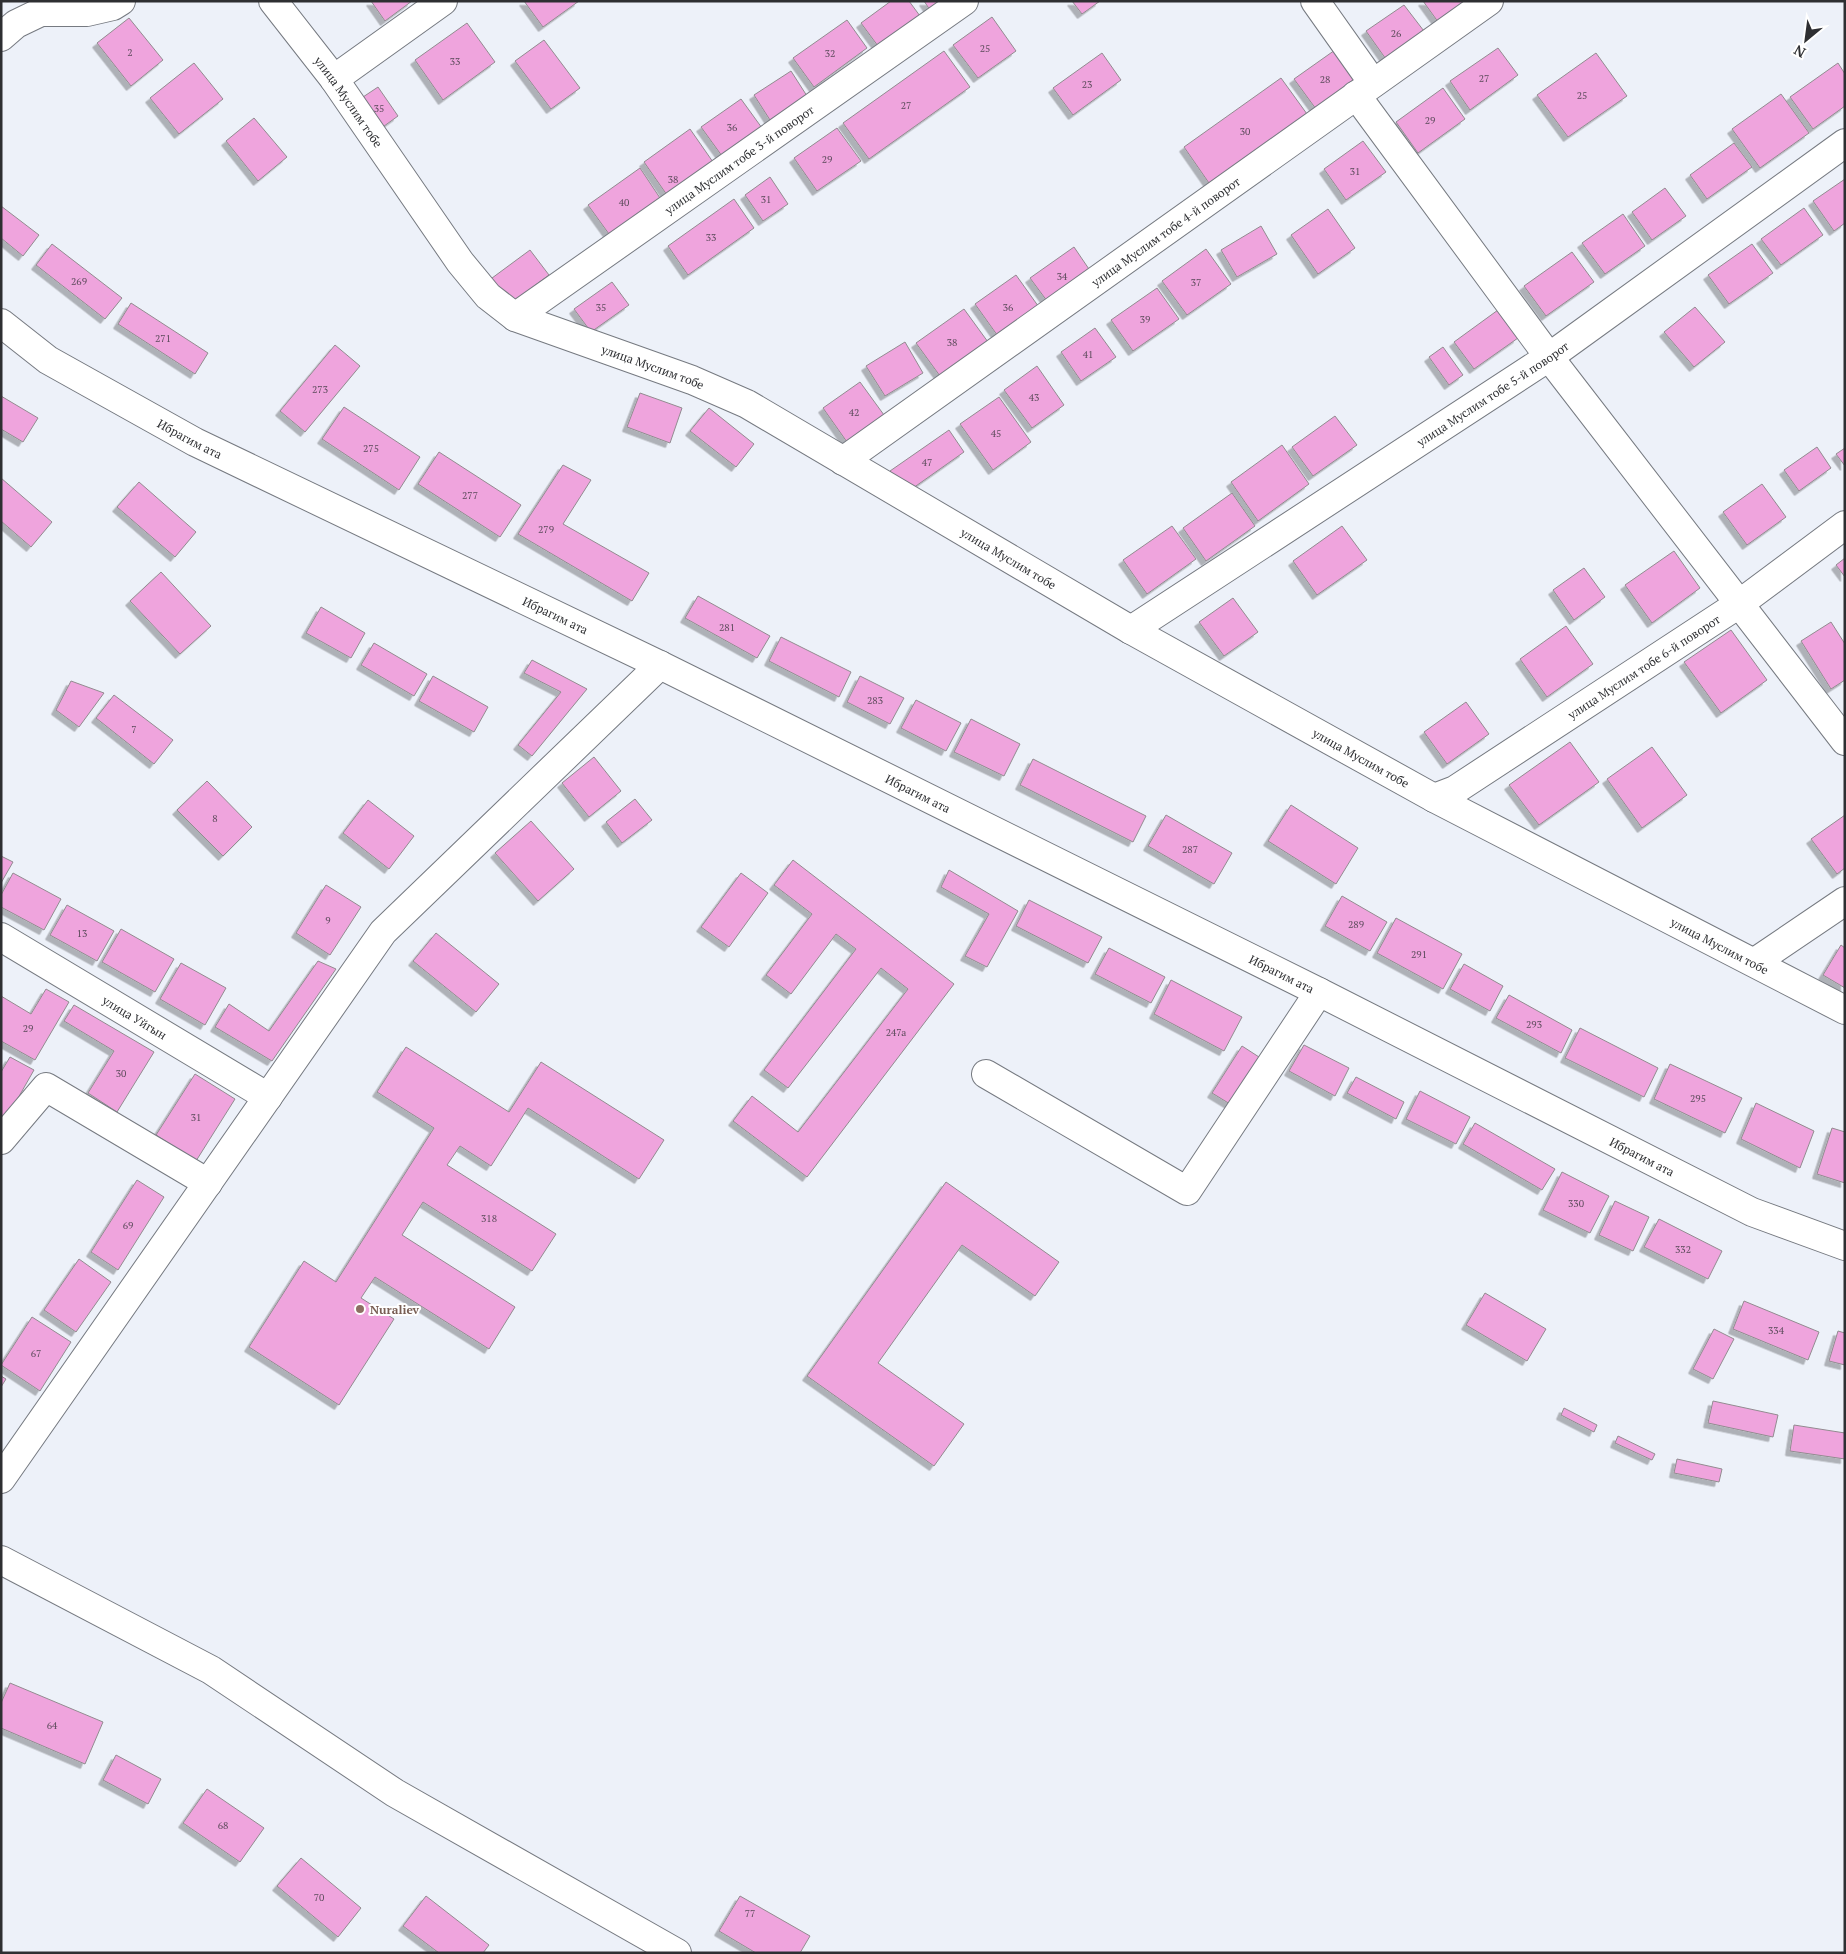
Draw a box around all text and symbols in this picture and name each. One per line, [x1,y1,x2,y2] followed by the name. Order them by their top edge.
[1781,15,1831,65] north arrow
[1391,27,1402,40] house number: 26
[1790,41,1809,63] text: N
[980,42,990,55] house number: 25
[127,46,133,59] house number: 2
[825,47,835,60] house number: 32
[311,52,386,150] street label: улица Муслим тобе
[450,55,460,68] house number: 33
[1479,72,1489,85] house number: 27
[1320,73,1330,86] house number: 28
[1082,78,1092,91] house number: 23
[1577,89,1587,102] house number: 25
[901,99,911,112] house number: 27
[374,102,384,115] house number: 35
[661,102,817,218] street label: улица Муслим тобе 3-й поворот
[1425,114,1435,127] house number: 29
[727,121,738,134] house number: 36
[1240,125,1250,138] house number: 30
[822,153,832,166] house number: 29
[1350,165,1360,178] house number: 31
[668,173,678,186] house number: 38
[1088,173,1243,290] street label: улица Муслим тобе 4-й поворот
[761,193,771,206] house number: 31
[619,196,629,209] house number: 40
[706,231,716,244] house number: 33
[1057,270,1068,283] house number: 34
[71,275,87,288] house number: 269
[1191,276,1201,289] house number: 37
[596,301,606,314] house number: 35
[1003,301,1014,314] house number: 36
[1140,313,1150,326] house number: 39
[155,332,171,345] house number: 271
[947,336,957,349] house number: 38
[1413,338,1571,450] street label: улица Муслим тобе 5-й поворот
[599,341,707,392] street label: улица Муслим тобе
[1083,348,1093,361] house number: 41
[312,383,328,396] house number: 273
[1029,391,1039,404] house number: 43
[849,406,859,419] house number: 42
[155,415,225,461] street label: Ибрагим ата
[991,427,1001,440] house number: 45
[363,442,379,455] house number: 275
[922,456,932,469] house number: 47
[462,489,478,502] house number: 277
[538,523,554,536] house number: 279
[957,524,1059,592] street label: улица Муслим тобе
[520,593,591,637] street label: Ибрагим ата
[1564,611,1723,722] street label: улица Муслим тобе 6-й поворот
[719,621,735,634] house number: 281
[867,694,883,707] house number: 283
[131,723,137,736] house number: 7
[1309,724,1412,790] street label: улица Муслим тобе
[883,771,953,815] street label: Ибрагим ата
[212,812,218,825] house number: 8
[1182,843,1198,856] house number: 287
[325,914,331,927] house number: 9
[1667,914,1771,977] street label: улица Муслим тобе
[1348,918,1364,931] house number: 289
[77,927,87,940] house number: 13
[1411,948,1427,961] house number: 291
[1247,951,1317,996] street label: Ибрагим ата
[99,992,170,1042] street label: улица Уйгын
[1526,1018,1542,1031] house number: 293
[23,1022,33,1035] house number: 29
[886,1026,906,1039] house number: 247а
[116,1067,126,1080] house number: 30
[1690,1092,1706,1105] house number: 295
[191,1111,201,1124] house number: 31
[1607,1134,1677,1179] street label: Ибрагим ата
[1568,1197,1584,1210] house number: 330
[481,1212,497,1225] house number: 318
[123,1219,133,1232] house number: 69
[1675,1243,1691,1256] house number: 332
[370,1302,420,1317] place label: Nuraliev
[354,1303,366,1315] marker: Nuraliev
[1768,1324,1785,1337] house number: 334
[31,1347,41,1360] house number: 67
[47,1719,58,1732] house number: 64
[218,1819,228,1832] house number: 68
[314,1891,324,1904] house number: 70
[745,1907,755,1920] house number: 77

